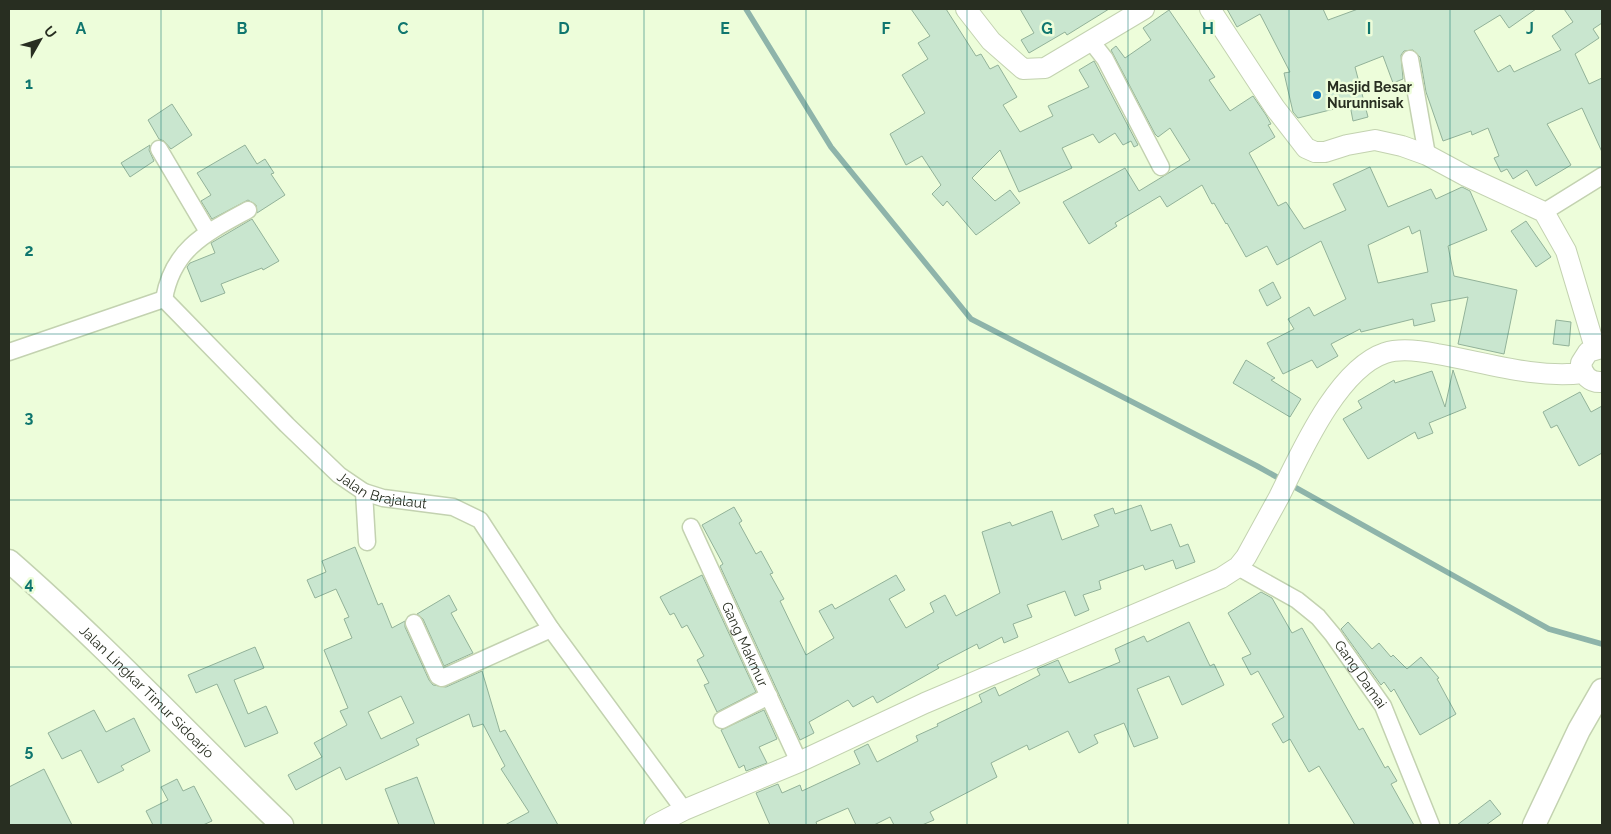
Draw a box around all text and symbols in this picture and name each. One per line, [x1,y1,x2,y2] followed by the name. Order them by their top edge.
[15,15,65,65] north arrow
[76,19,87,38] text: A
[237,19,248,38] text: B
[398,19,409,38] text: C
[558,19,570,38] text: D
[720,19,730,38] text: E
[881,19,891,38] text: F
[1041,19,1053,38] text: G
[1202,19,1214,38] text: H
[1367,19,1371,38] text: I
[1526,19,1534,38] text: J
[41,23,60,41] text: U
[25,74,33,93] text: 1
[1327,79,1412,111] place label: Masjid Besar Nurunnisak
[1311,89,1323,101] marker: Masjid Besar Nurunnisak
[24,241,34,260] text: 2
[25,408,34,427] text: 3
[334,468,428,512] street label: Jalan Brajalaut
[24,574,34,593] text: 4
[718,599,771,689] street label: Gang Makmur
[77,622,217,761] street label: Jalan Lingkar Timur Sidoarjo
[1331,637,1390,711] street label: Gang Damai
[25,741,34,760] text: 5

